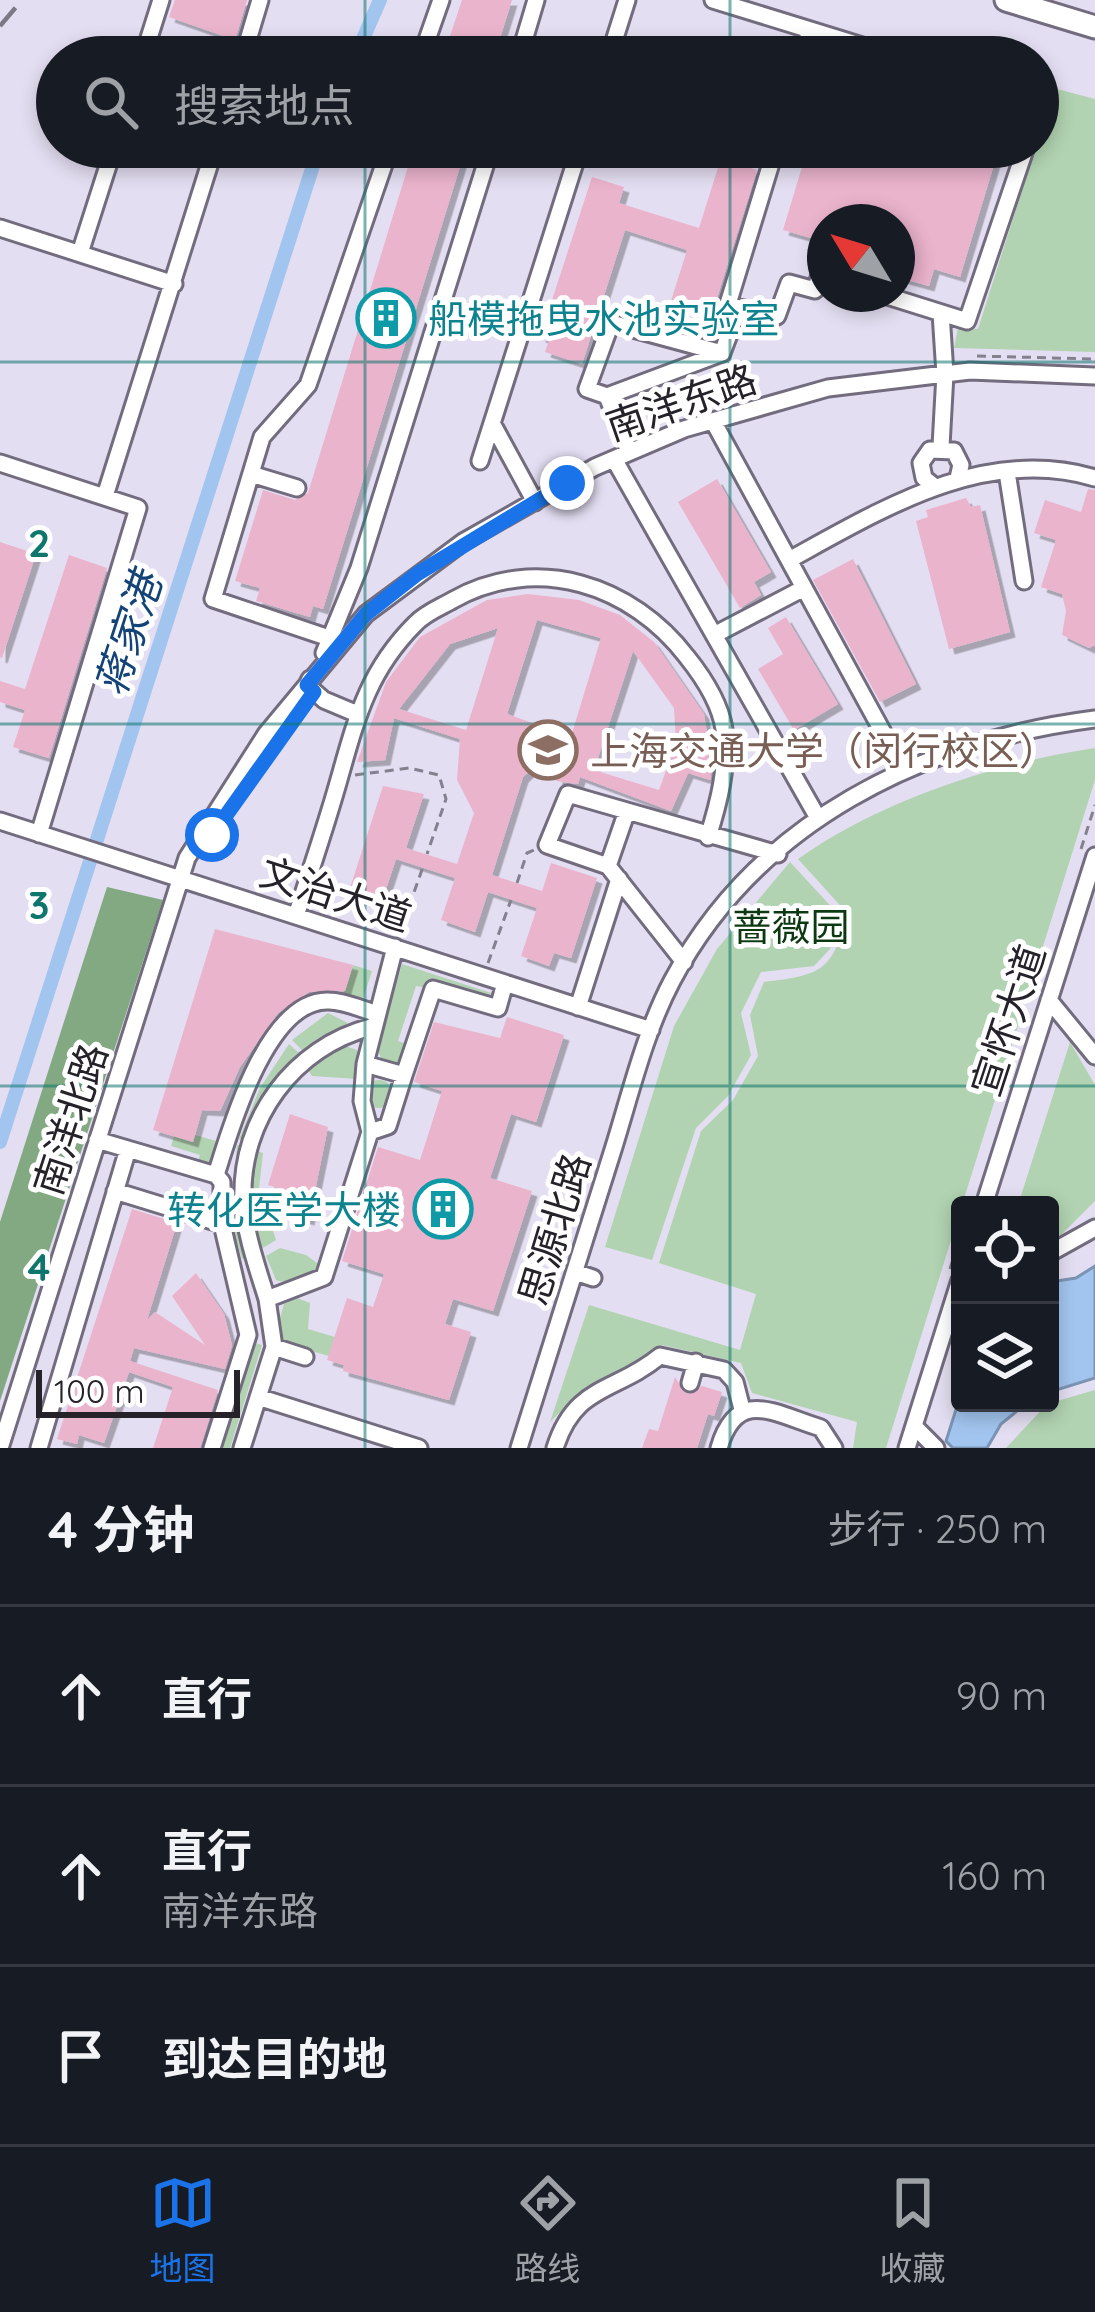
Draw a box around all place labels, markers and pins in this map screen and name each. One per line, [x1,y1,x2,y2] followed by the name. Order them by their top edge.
[355,287,417,349] building icon: 船模拖曳水池实验室
[428,294,779,343] place label: 船模拖曳水池实验室
[517,719,579,781] school or university icon: 上海交通大学（闵行校区）
[590,726,1058,775] place label: 上海交通大学（闵行校区）
[412,1178,474,1240] building icon: 转化医学大楼
[167,1185,401,1234] place label: 转化医学大楼

